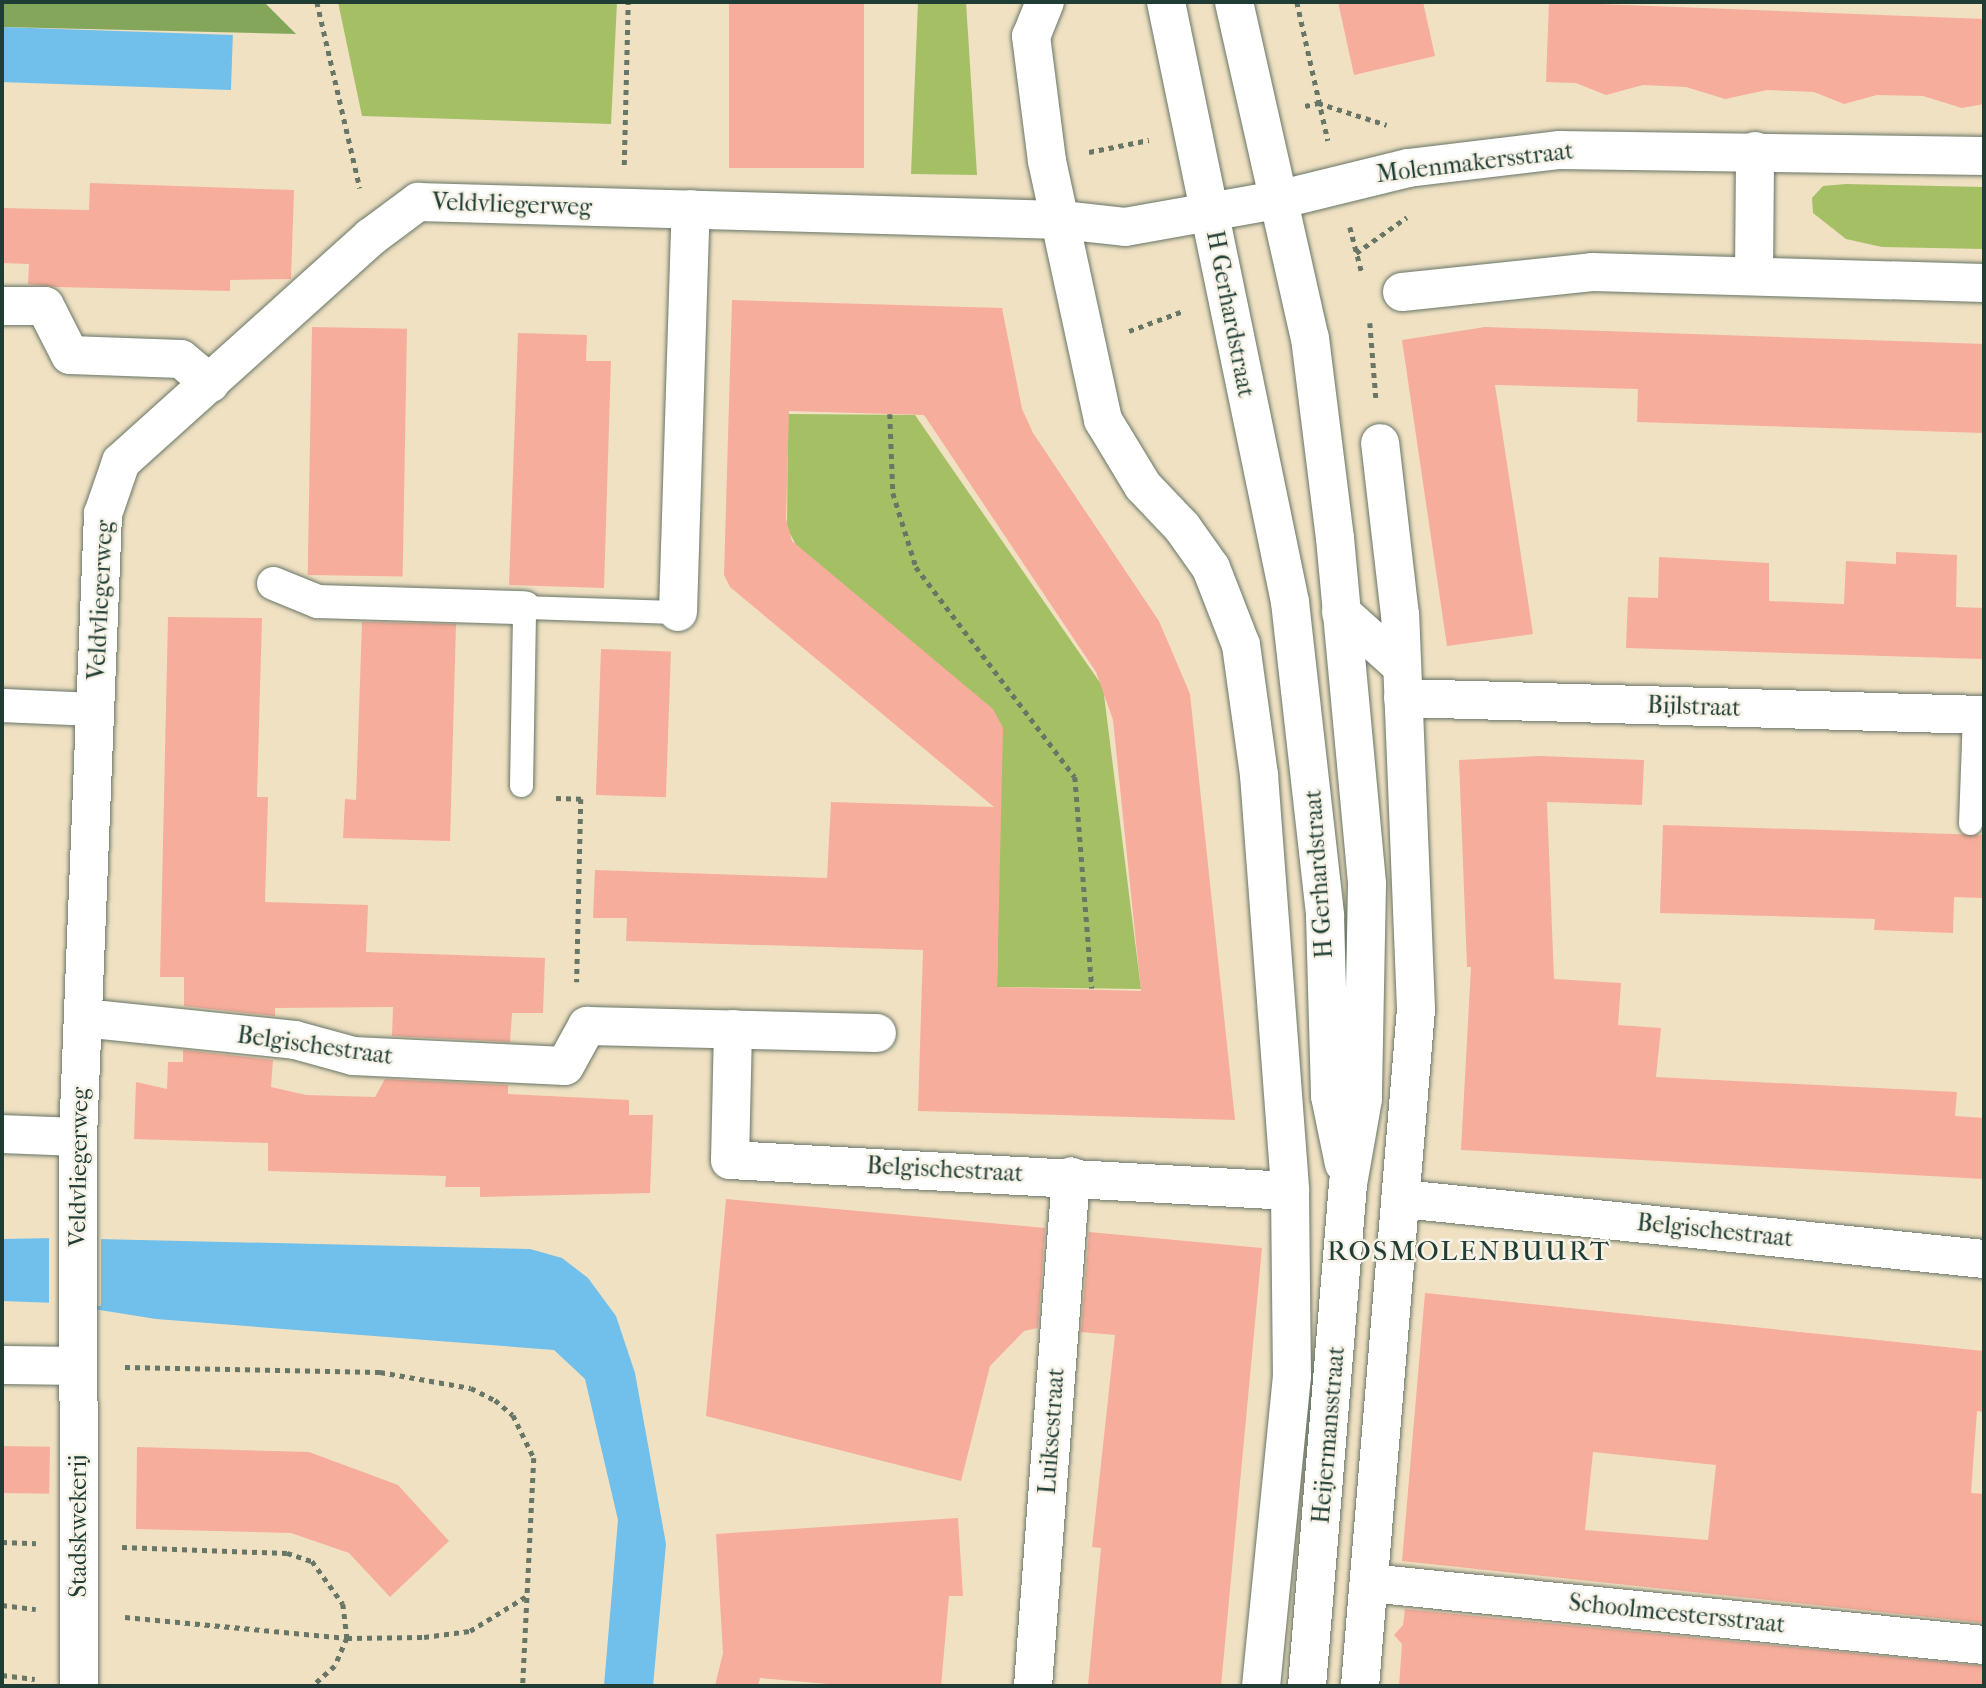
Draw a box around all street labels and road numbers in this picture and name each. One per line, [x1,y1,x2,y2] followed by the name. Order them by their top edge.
[1375,137,1575,189] street label: Molenmakersstraat
[432,188,592,222] street label: Veldvliegerweg
[1200,228,1260,400] street label: H Gerhardstraat
[82,519,120,681] street label: Veldvliegerweg
[1647,691,1741,723] street label: Bijlstraat
[1299,789,1339,959] street label: H Gerhardstraat
[235,1021,395,1071] street label: Belgischestraat
[63,1087,95,1247] street label: Veldvliegerweg
[866,1152,1024,1188] street label: Belgischestraat
[1635,1208,1795,1254] street label: Belgischestraat
[1307,1345,1351,1525] street label: Heijermansstraat
[1033,1367,1071,1495] street label: Luiksestraat
[65,1455,93,1597] street label: Stadskwekerij
[1567,1588,1787,1640] street label: Schoolmeestersstraat

